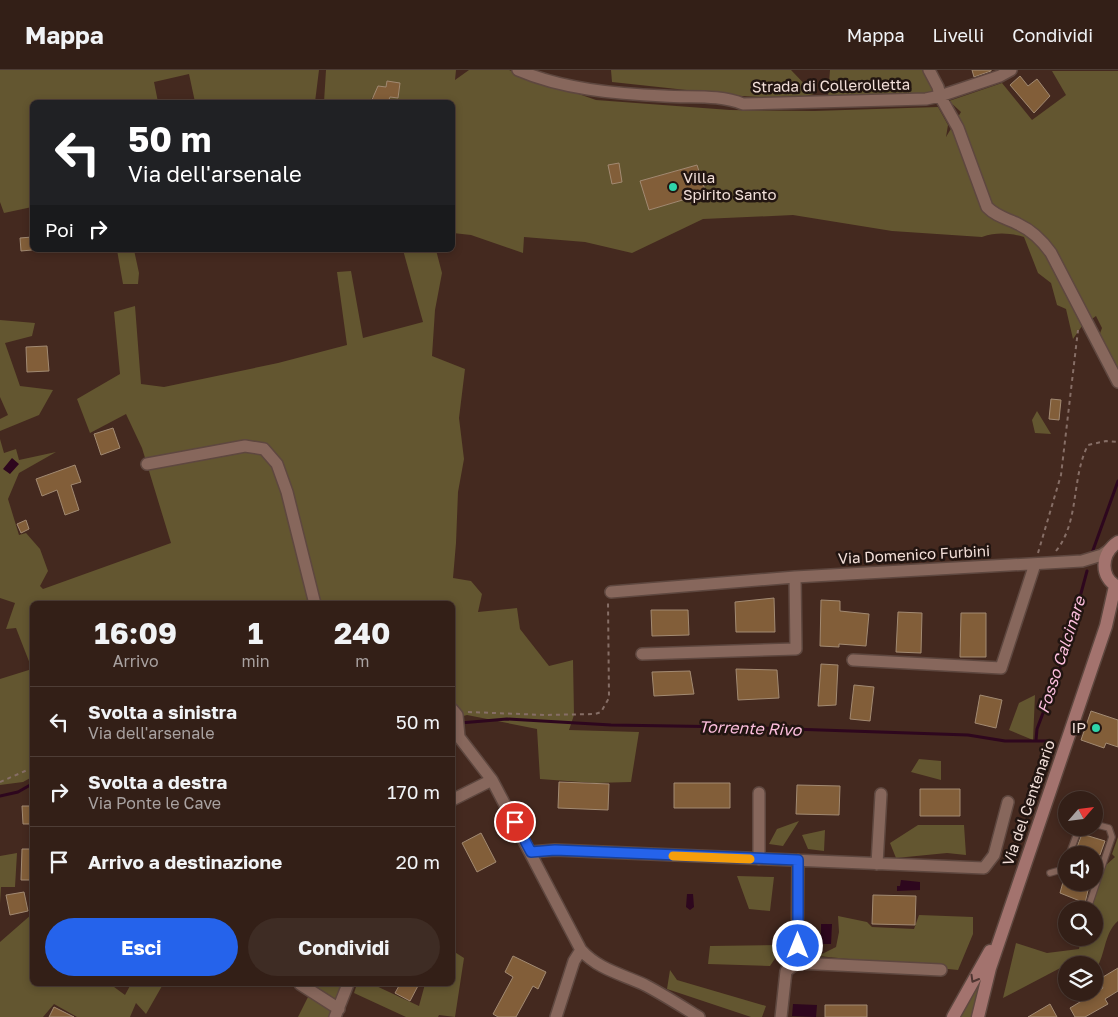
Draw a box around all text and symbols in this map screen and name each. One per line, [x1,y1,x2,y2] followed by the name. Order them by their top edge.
[25,20,104,49] text: Mappa
[847,24,905,46] text: Mappa
[933,24,984,46] text: Livelli
[1012,24,1093,46] text: Condividi
[752,75,910,95] street label: Strada di Collerolletta
[128,118,211,160] text: 50 m
[45,120,110,185] icon: left
[128,160,302,187] text: Via dell'arsenale
[683,168,777,203] place label: Villa Spirito Santo
[667,181,679,193] marker: Villa Spirito Santo
[84,215,112,243] icon: right
[45,218,74,241] text: Poi
[837,541,990,567] street label: Via Domenico Furbini
[1033,592,1090,716] water label: Fosso Calcinare
[94,615,177,651] text: 16:09
[248,615,263,651] text: 1
[334,615,391,651] text: 240
[113,651,159,671] text: Arrivo
[241,651,270,671] text: min
[355,651,369,671] text: m
[88,700,237,723] text: Svolta a sinistra
[45,708,73,736] icon: left
[396,710,440,733] text: 50 m
[698,716,803,740] water label: Torrente Rivo
[1071,718,1086,736] place label: IP
[1090,722,1102,734] marker: IP
[88,723,214,743] text: Via dell'arsenale
[998,737,1058,868] street label: Via del Centenario
[88,770,227,793] text: Svolta a destra
[45,778,73,806] icon: right
[387,780,440,803] text: 170 m
[1058,791,1102,836] north arrow
[1058,791,1103,1001] map controls
[88,793,221,813] text: Via Ponte le Cave
[494,801,536,843] pin
[501,808,529,836] icon: arrive
[1058,846,1103,891] button: sound
[45,848,73,876] icon: arrive
[88,850,282,873] text: Arrivo a destinazione
[396,850,440,873] text: 20 m
[1058,901,1103,946] button: search
[45,918,238,976] button: Esci
[248,918,440,976] button: Condividi
[771,919,823,971] position arrow
[1058,956,1103,1001] button: layers
[971,973,981,982] one-way arrow

